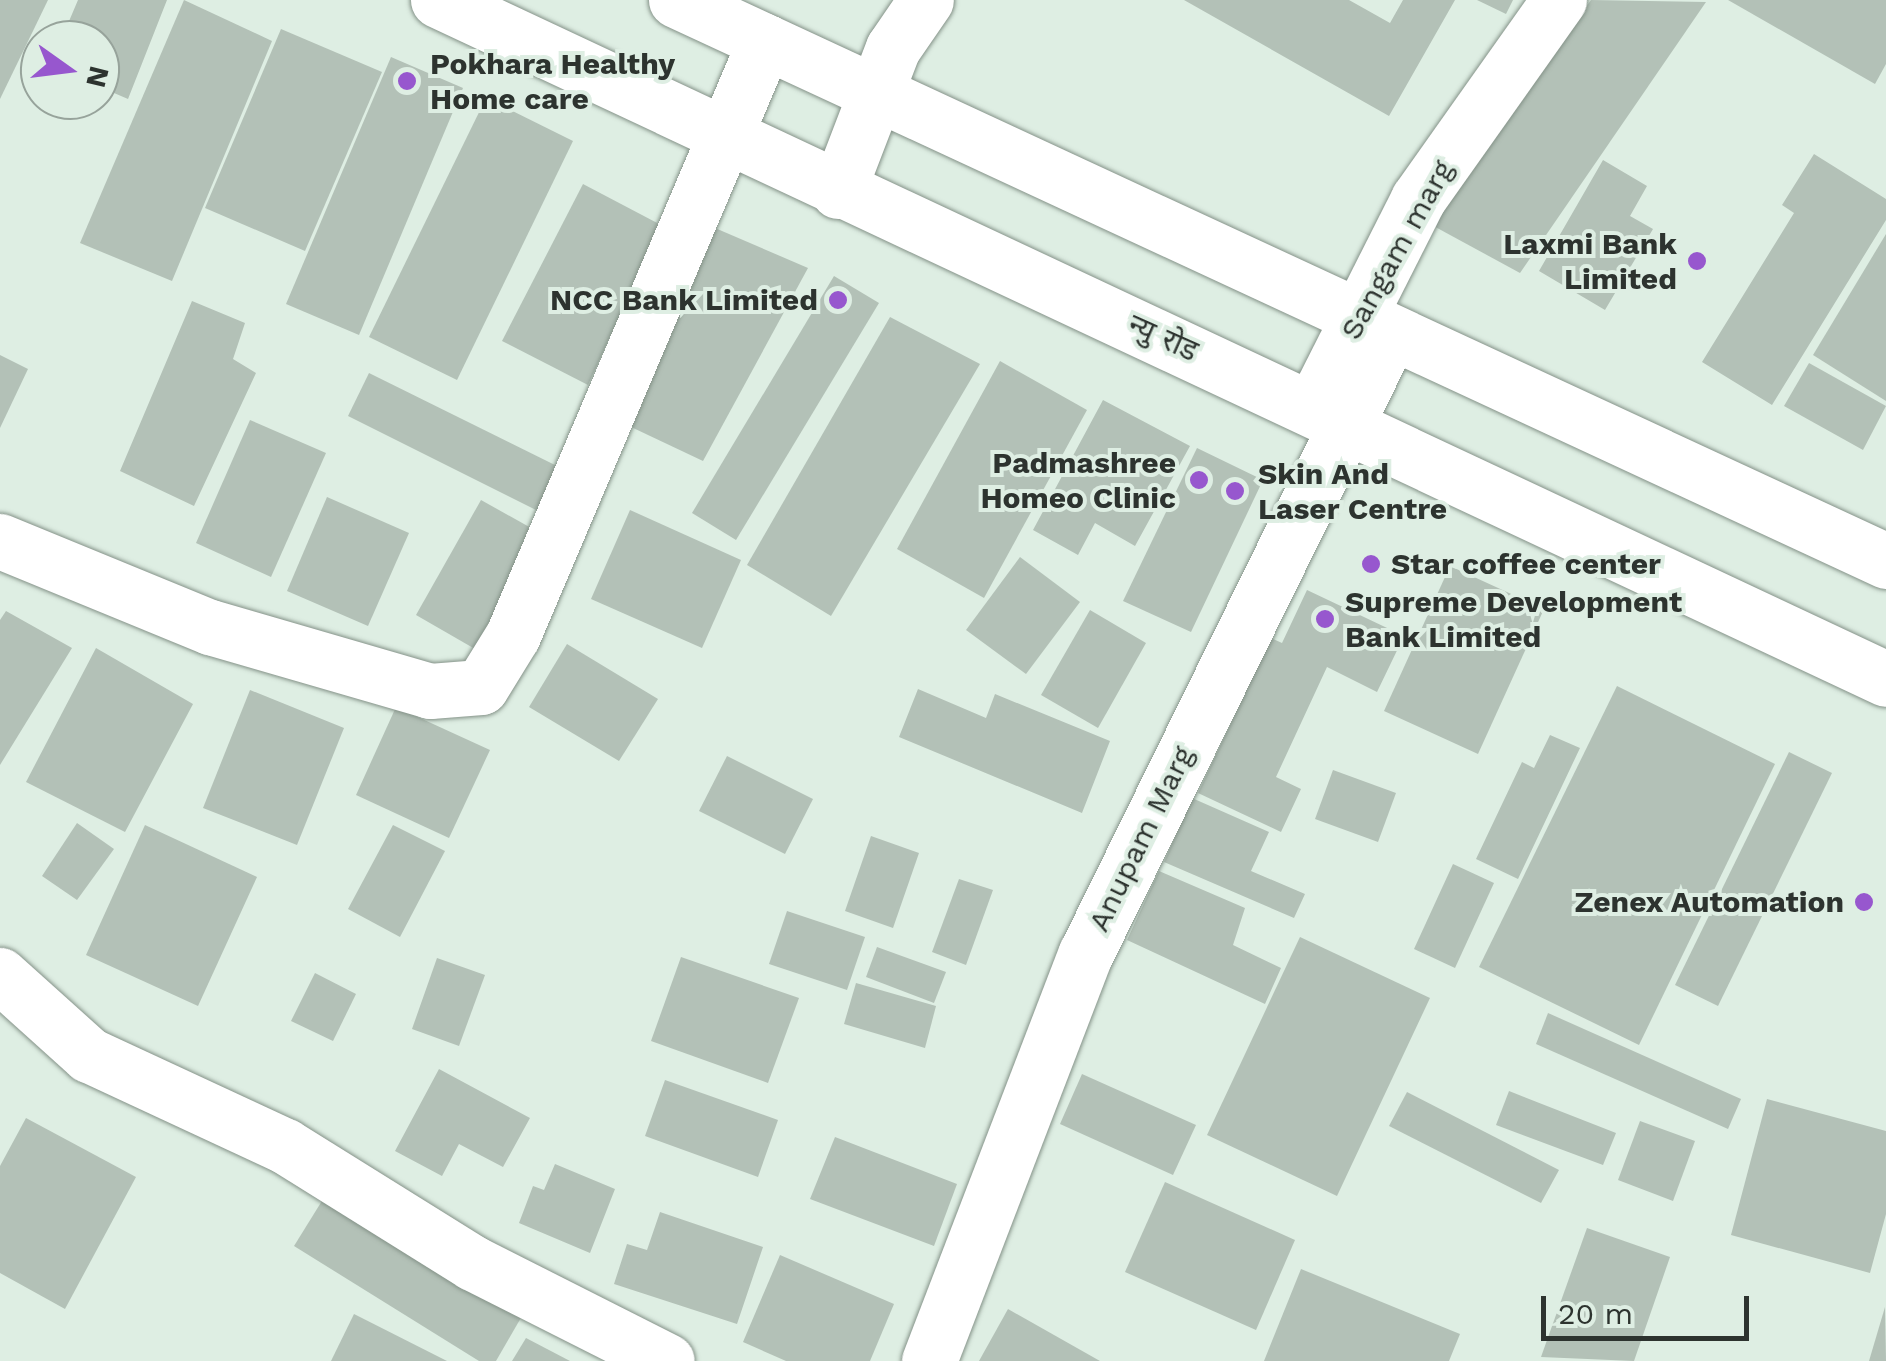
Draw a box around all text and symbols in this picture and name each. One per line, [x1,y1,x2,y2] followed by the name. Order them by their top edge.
[20,20,120,120] north arrow
[430,46,675,116] place label: Pokhara Healthy Home care
[79,63,116,91] text: N
[394,68,420,94] marker: Pokhara Healthy Home care
[1333,154,1461,346] street label: Sangam marg
[1503,226,1677,296] place label: Laxmi Bank Limited
[1686,250,1708,272] marker: Laxmi Bank Limited
[550,282,818,318] place label: NCC Bank Limited
[827,289,849,311] marker: NCC Bank Limited
[1123,307,1203,369] street label: न्यु रोड
[980,445,1176,516] place label: Padmashree Homeo Clinic
[1258,456,1448,526] place label: Skin And Laser Centre
[1186,467,1212,493] marker: Padmashree Homeo Clinic
[1222,478,1248,504] marker: Skin And Laser Centre
[1391,546,1661,582] place label: Star coffee center
[1360,553,1382,575] marker: Star coffee center
[1345,584,1682,654] place label: Supreme Development Bank Limited
[1314,608,1336,630] marker: Supreme Development Bank Limited
[1081,741,1201,937] street label: Anupam Marg
[1573,884,1844,920] place label: Zenex Automation
[1853,891,1875,913] marker: Zenex Automation
[1546,1276,1754,1338] scale bar
[1558,1296,1633,1331] text: 20 m

